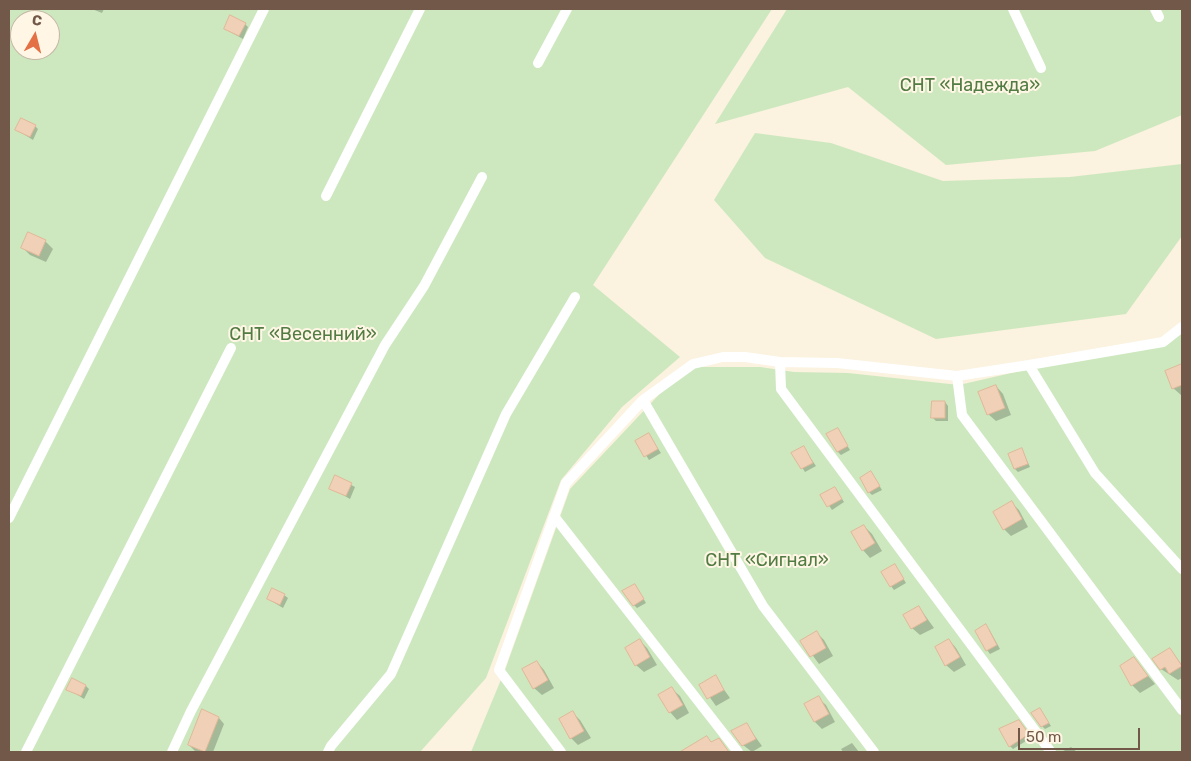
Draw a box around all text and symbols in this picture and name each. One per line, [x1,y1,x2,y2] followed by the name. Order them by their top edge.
[10,10,60,60] north arrow
[31,12,43,30] text: С
[900,75,1040,97] park label: СНТ «Надежда»
[229,324,377,346] park label: СНТ «Весенний»
[705,550,829,572] park label: СНТ «Сигнал»
[1021,718,1144,750] scale bar
[1026,728,1061,746] text: 50 m

